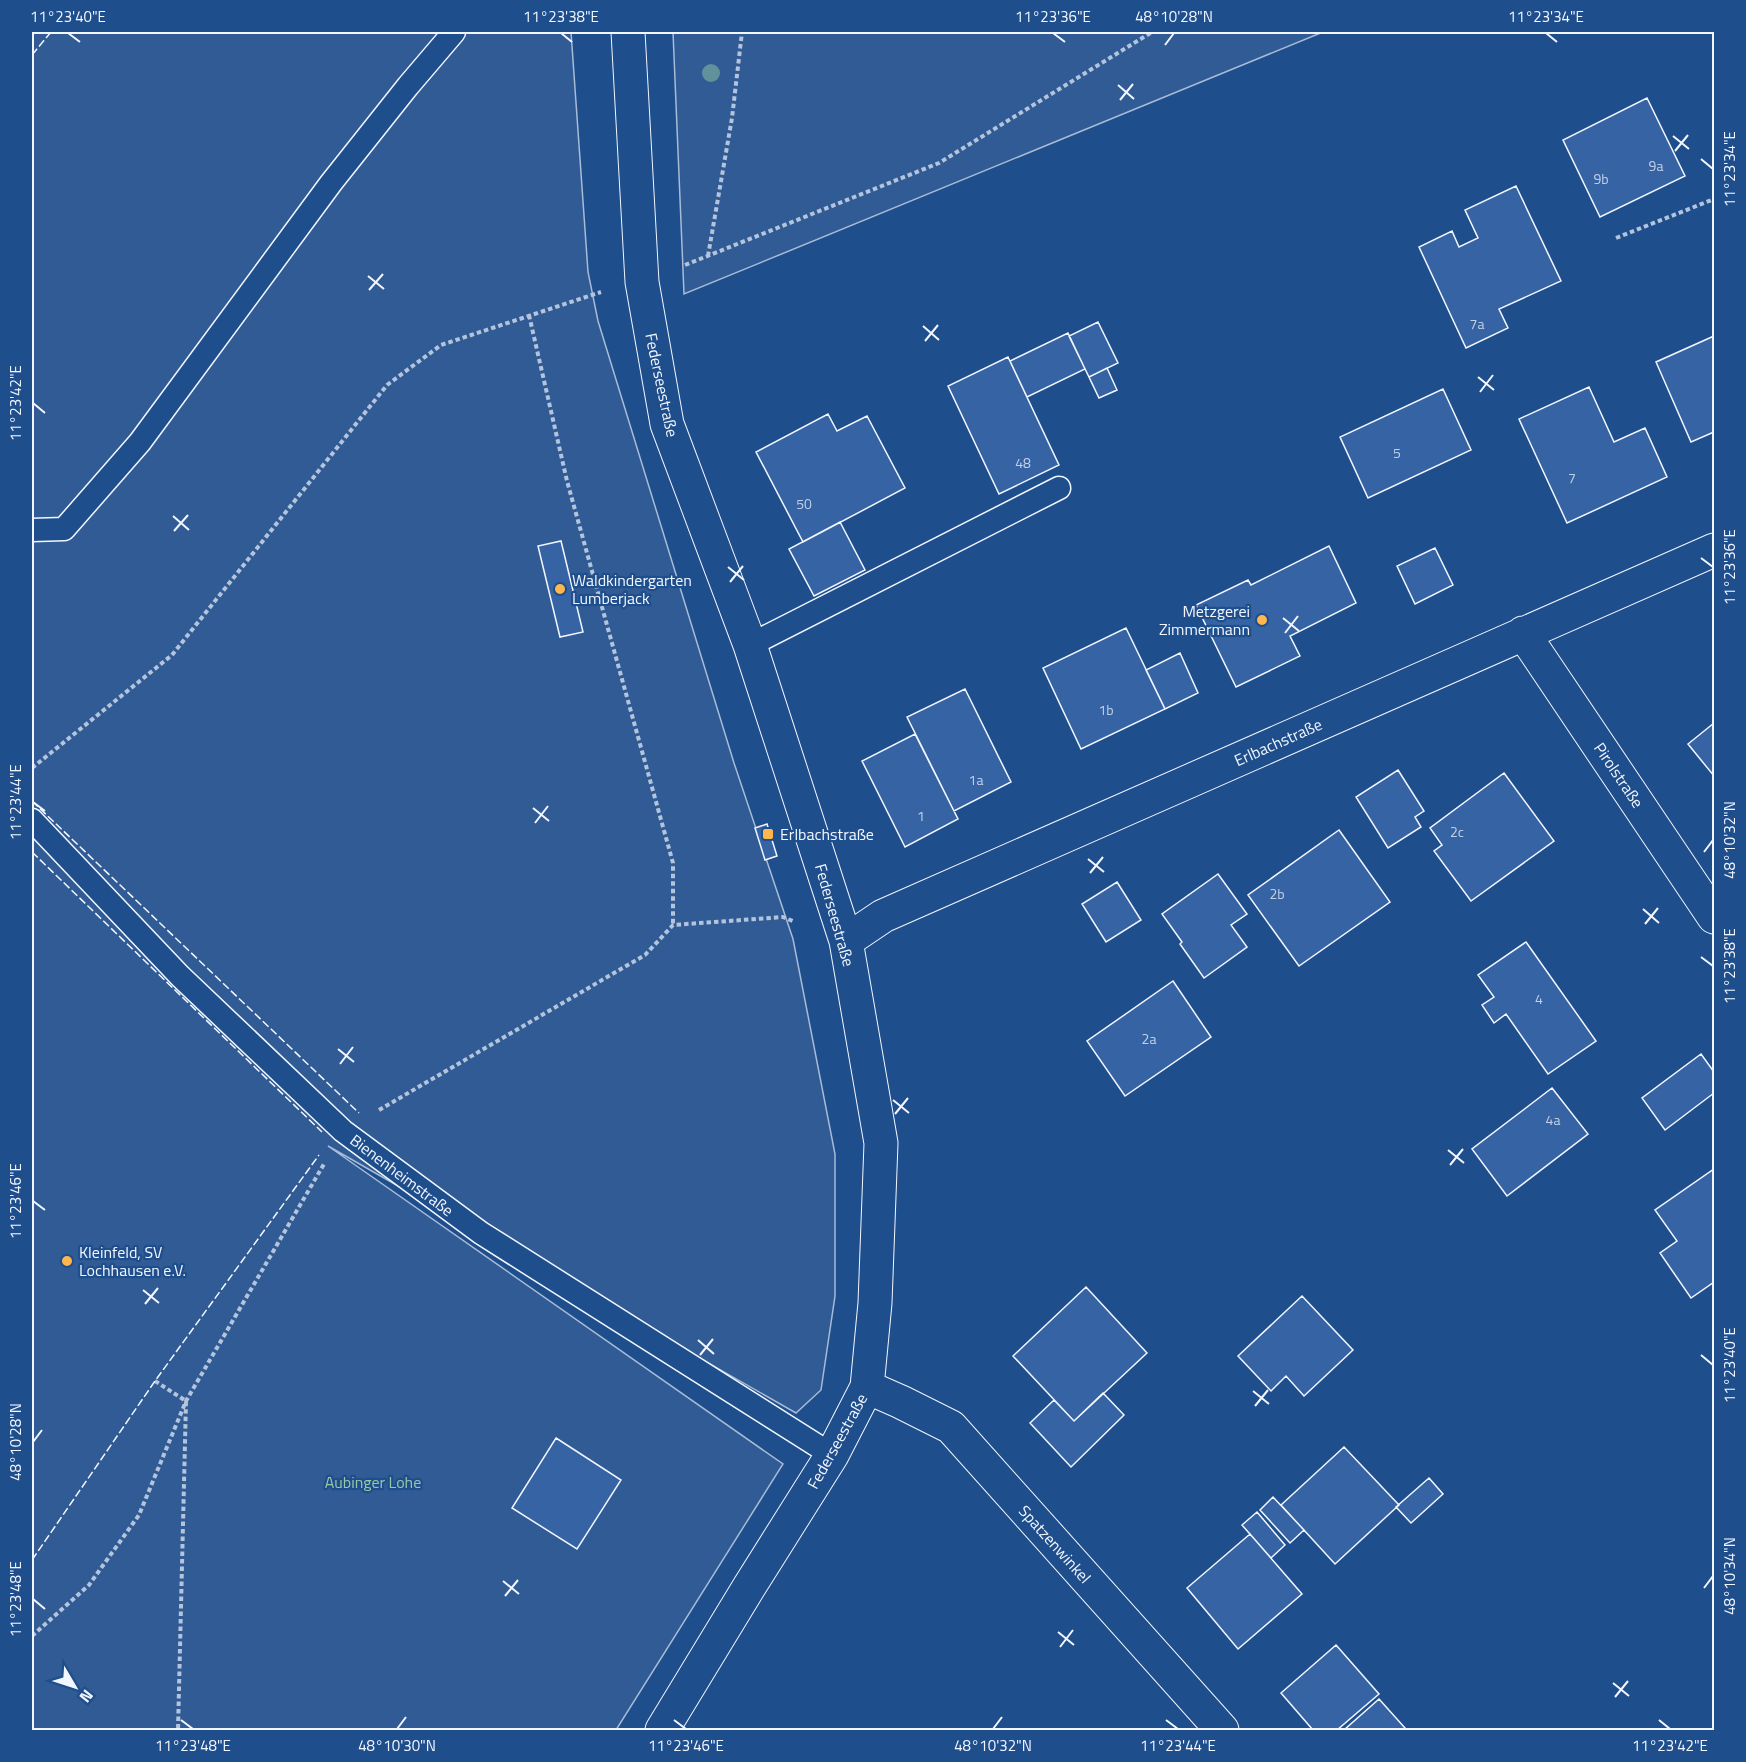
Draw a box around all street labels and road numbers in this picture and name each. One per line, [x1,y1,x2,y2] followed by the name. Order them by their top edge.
[639,331,685,439] street label: Federseestraße
[1230,712,1326,772] street label: Erlbachstraße
[1588,737,1650,813] street label: Pirolstraße
[809,861,861,969] street label: Federseestraße
[345,1128,459,1222] street label: Bienenheimstraße
[801,1389,873,1493] street label: Federseestraße
[1013,1500,1097,1588] street label: Spatzenwinkel

